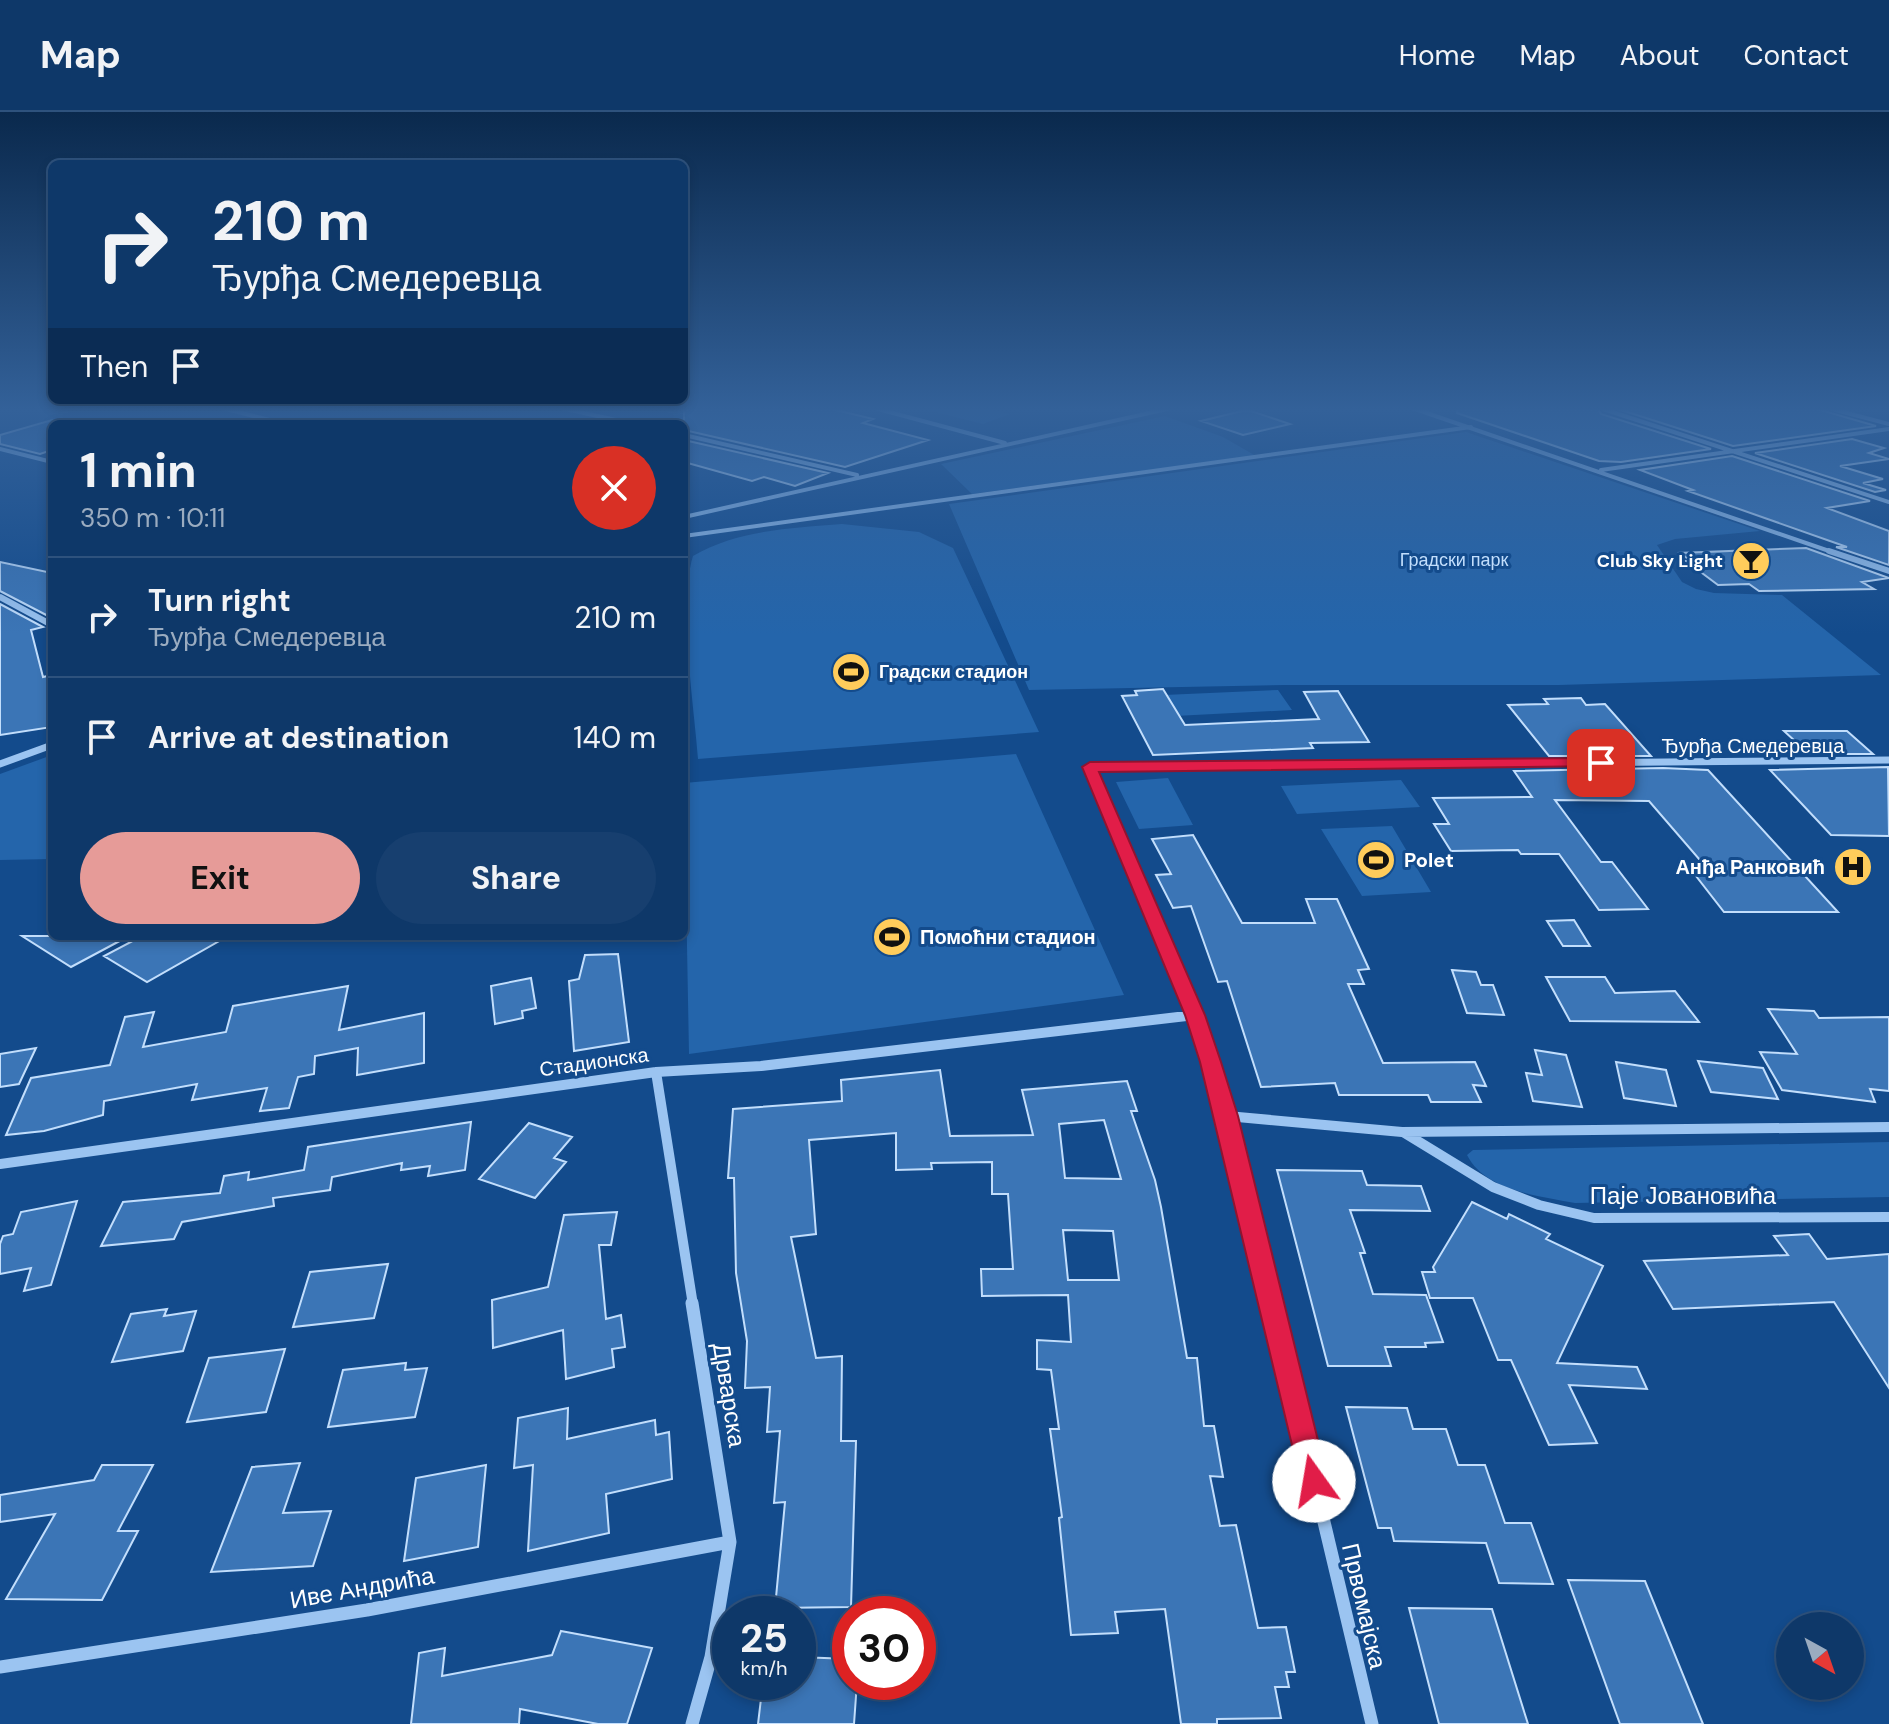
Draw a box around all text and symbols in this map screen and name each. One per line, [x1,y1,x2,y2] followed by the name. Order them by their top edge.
[40,30,121,80] text: Map
[1399,37,1475,74] text: Home
[1519,37,1576,74] text: Map
[1620,37,1699,74] text: About
[1743,37,1849,74] text: Contact
[212,184,370,257] text: 210 m
[80,192,184,296] icon: right
[212,255,541,302] text: Ђурђа Смедеревца
[164,344,208,388] icon: arrive
[80,347,148,386] text: Then
[80,439,197,502] text: 1 min
[572,446,656,530] button: close
[80,501,225,535] text: 350 m · 10:11
[1730,540,1772,582] bar icon: Club Sky Light
[1400,548,1508,572] park label: Градски парк
[1597,549,1723,573] place label: Club Sky Light
[148,581,291,620] text: Turn right
[80,595,124,639] icon: right
[574,598,656,637] text: 210 m
[148,620,386,654] text: Ђурђа Смедеревца
[830,651,872,693] sports icon: Градски стадион
[879,660,1028,684] place label: Градски стадион
[80,715,124,759] icon: arrive
[148,718,449,757] text: Arrive at destination
[573,718,656,757] text: 140 m
[1567,729,1635,797] pin
[1662,733,1845,759] street label: Ђурђа Смедеревца
[1579,741,1623,785] icon: arrive
[80,832,360,924] button: Exit
[376,832,656,924] button: Share
[1355,839,1397,881] sports icon: Polet
[1832,846,1874,888] hospital icon: Анђа Ранковић
[1404,847,1454,873] place label: Polet
[1675,854,1825,880] place label: Анђа Ранковић
[871,916,913,958] sports icon: Помоћни стадион
[920,924,1096,950] place label: Помоћни стадион
[538,1041,651,1083] street label: Стадионска
[1590,1180,1777,1211] street label: Паје Јовановића
[706,1341,753,1450] street label: Дрварска
[1272,1439,1356,1523] position arrow
[1335,1540,1394,1672] street label: Првомајска
[287,1559,437,1615] street label: Иве Андрића
[832,1596,936,1700] speed limit sign: 30
[740,1612,788,1664] text: 25
[1776,1612,1864,1700] north arrow
[1776,1612,1864,1700] map controls
[740,1655,788,1681] text: km/h

